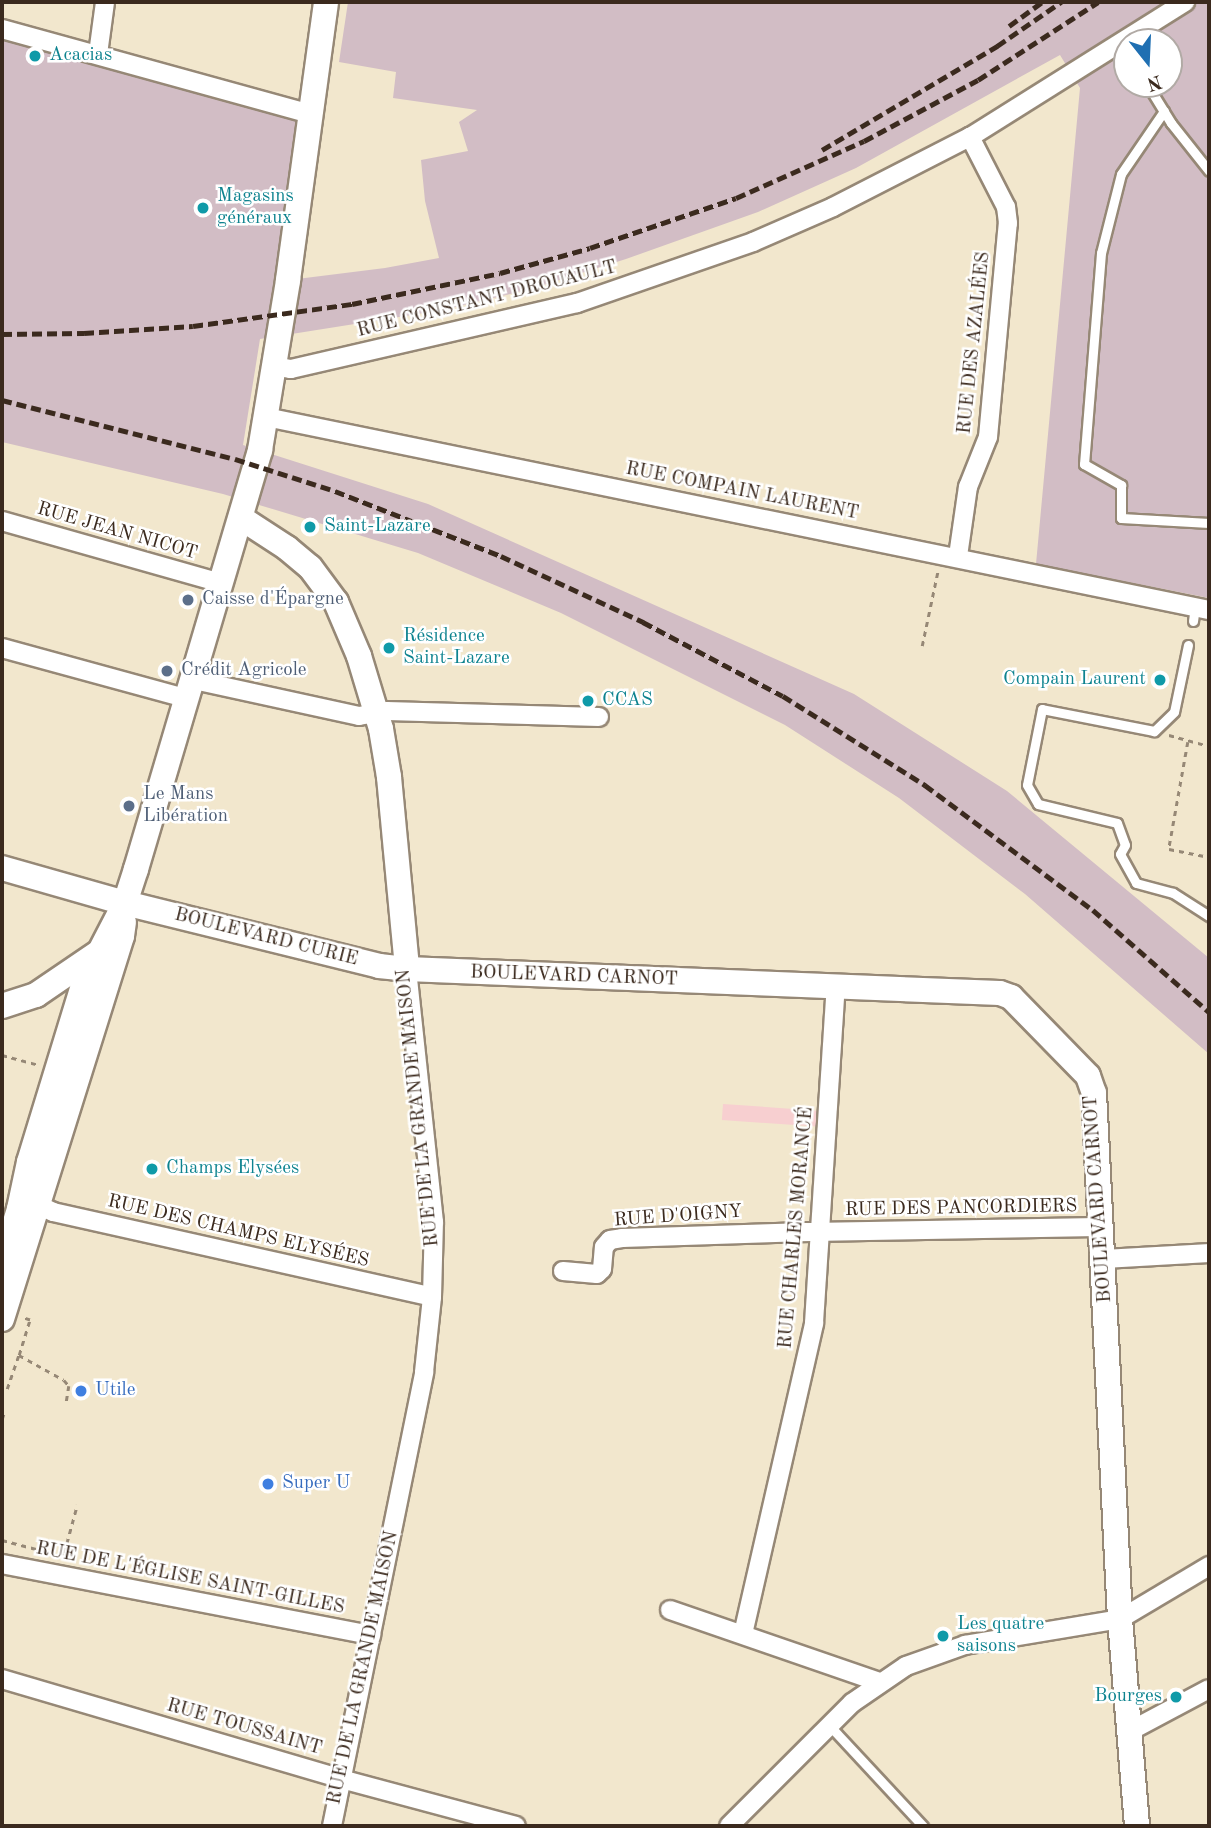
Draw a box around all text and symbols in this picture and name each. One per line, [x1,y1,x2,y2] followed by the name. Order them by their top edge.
[1113,28,1183,98] north arrow
[49,45,112,67] place label: Acacias
[27,48,43,64] marker: Acacias
[1144,70,1164,93] text: N
[217,186,294,230] place label: Magasins généraux
[195,200,211,216] marker: Magasins généraux
[954,251,996,435] street label: RUE DES AZALÉES
[355,257,619,343] street label: RUE CONSTANT DROUAULT
[623,458,861,526] street label: RUE COMPAIN LAURENT
[34,498,200,566] street label: RUE JEAN NICOT
[324,516,431,538] place label: Saint-Lazare
[302,519,318,535] marker: Saint-Lazare
[202,589,344,611] place label: Caisse d'Épargne
[180,592,196,608] marker: Caisse d'Épargne
[403,626,510,670] place label: Résidence Saint-Lazare
[381,640,397,656] marker: Résidence Saint-Lazare
[181,660,307,682] place label: Crédit Agricole
[159,663,175,679] marker: Crédit Agricole
[1003,669,1146,691] place label: Compain Laurent
[1152,672,1168,688] marker: Compain Laurent
[602,690,653,712] place label: CCAS
[580,693,596,709] marker: CCAS
[143,784,228,828] place label: Le Mans Libération
[121,798,137,814] marker: Le Mans Libération
[172,904,360,972] street label: BOULEVARD CURIE
[470,962,678,992] street label: BOULEVARD CARNOT
[393,968,445,1248] street label: RUE DE LA GRANDE MAISON
[1080,1094,1118,1304] street label: BOULEVARD CARNOT
[775,1106,819,1350] street label: RUE CHARLES MORANCÉ
[166,1158,299,1180] place label: Champs Elysées
[144,1161,160,1177] marker: Champs Elysées
[105,1191,371,1273] street label: RUE DES CHAMPS ELYSÉES
[845,1196,1077,1222] street label: RUE DES PANCORDIERS
[613,1201,743,1233] street label: RUE D'OIGNY
[95,1380,135,1402] place label: Utile
[73,1383,89,1399] marker: Utile
[282,1473,350,1495] place label: Super U
[260,1476,276,1492] marker: Super U
[324,1529,404,1807] street label: RUE DE LA GRANDE MAISON
[34,1538,346,1620] street label: RUE DE L'ÉGLISE SAINT-GILLES
[957,1614,1044,1658] place label: Les quatre saisons
[935,1628,951,1644] marker: Les quatre saisons
[1094,1686,1162,1708] place label: Bourges
[1168,1689,1184,1705] marker: Bourges
[164,1695,324,1761] street label: RUE TOUSSAINT

